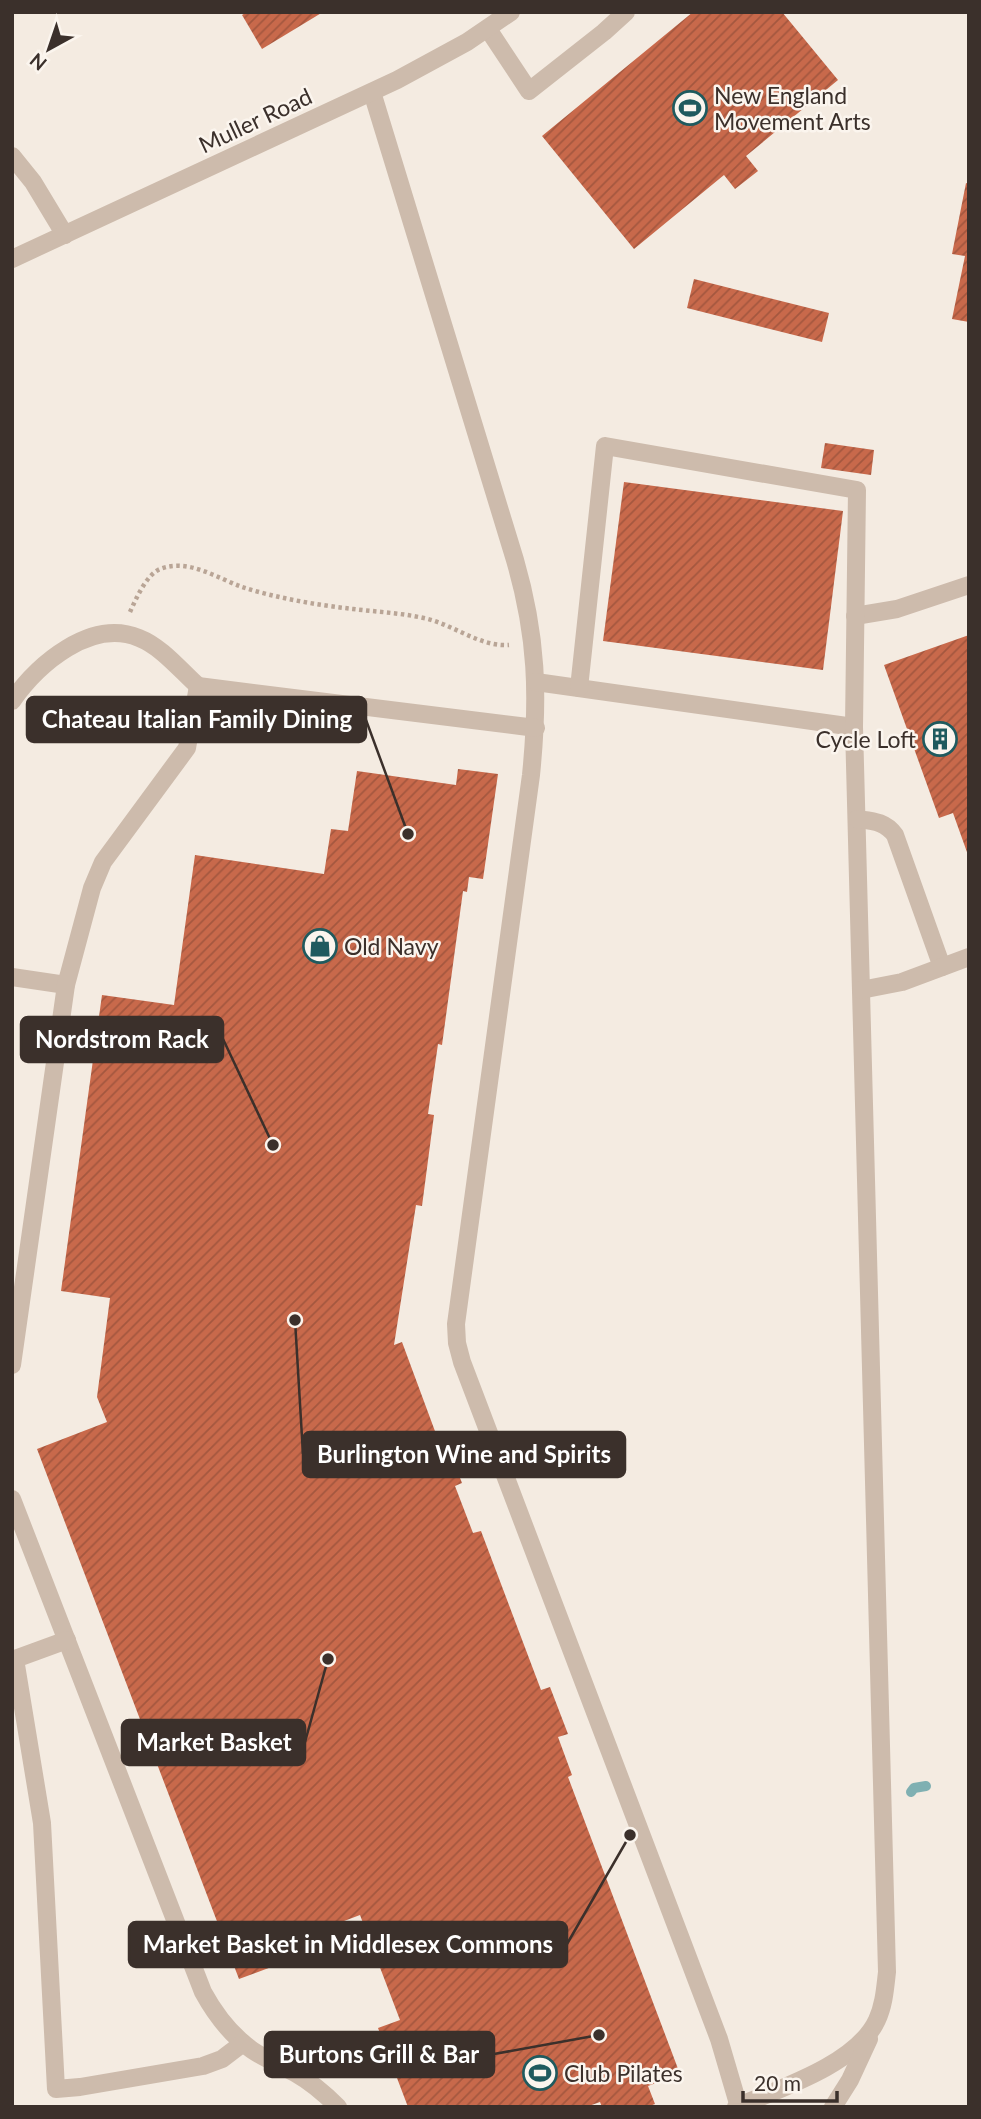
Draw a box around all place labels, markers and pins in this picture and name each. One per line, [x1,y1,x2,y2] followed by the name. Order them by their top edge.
[714,81,871,135] place label: New England Movement Arts
[671,89,709,127] sports icon: New England Movement Arts
[27,697,366,742] callout: Chateau Italian Family Dining
[921,720,959,758] building icon: Cycle Loft
[816,725,916,753] place label: Cycle Loft
[301,927,339,965] shop icon: Old Navy
[344,932,439,960] place label: Old Navy
[21,1017,223,1062] callout: Nordstrom Rack
[303,1432,625,1477] callout: Burlington Wine and Spirits
[122,1720,305,1765] callout: Market Basket
[129,1922,567,1967] callout: Market Basket in Middlesex Commons
[265,2032,494,2077] callout: Burtons Grill & Bar
[521,2054,559,2092] sports icon: Club Pilates
[564,2059,683,2087] place label: Club Pilates

